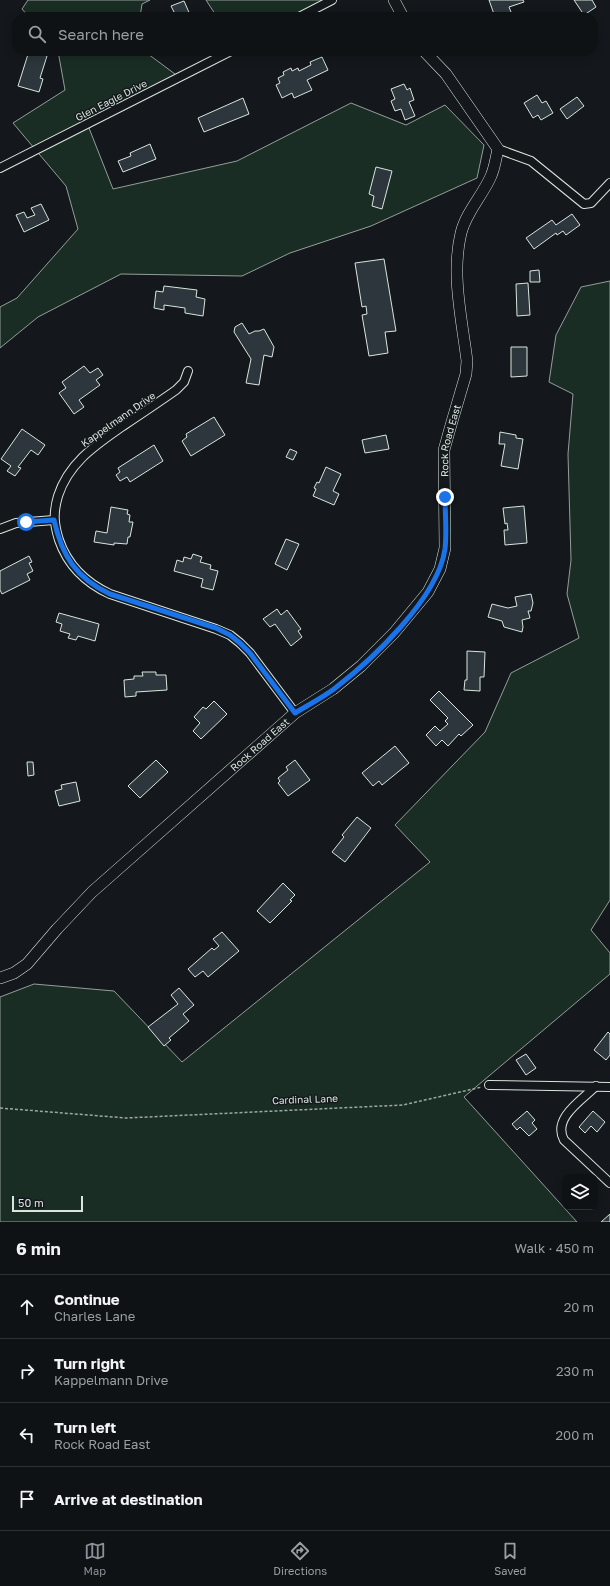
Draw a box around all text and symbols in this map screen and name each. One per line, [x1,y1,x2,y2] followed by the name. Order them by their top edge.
[12,12,598,56] search box
[26,23,48,45] icon: search
[58,25,144,43] text: Search here
[73,77,149,123] street label: Glen Eagle Drive
[79,389,158,449] street label: Kappelmann Drive
[438,403,463,477] street label: Rock Road East
[436,488,454,506] route end
[17,513,35,531] route start
[228,715,291,773] street label: Rock Road East
[272,1092,338,1106] street label: Cardinal Lane
[562,1174,598,1210] map controls
[562,1174,598,1210] button: layers
[12,1194,83,1213] scale bar
[18,1196,44,1209] text: 50 m
[16,1238,61,1259] text: 6 min
[515,1240,594,1256] text: Walk · 450 m
[54,1290,120,1308] text: Continue
[16,1296,38,1318] icon: ahead
[564,1299,594,1315] text: 20 m
[54,1308,135,1324] text: Charles Lane
[54,1354,125,1372] text: Turn right
[16,1360,38,1382] icon: right
[556,1363,594,1379] text: 230 m
[54,1372,168,1388] text: Kappelmann Drive
[54,1418,116,1436] text: Turn left
[16,1424,38,1446] icon: left
[556,1427,594,1443] text: 200 m
[54,1436,151,1452] text: Rock Road East
[16,1488,38,1510] icon: arrive
[54,1490,203,1508] text: Arrive at destination
[84,1540,106,1577] tab: Map
[273,1540,327,1577] tab: Directions
[494,1540,526,1577] tab: Saved

